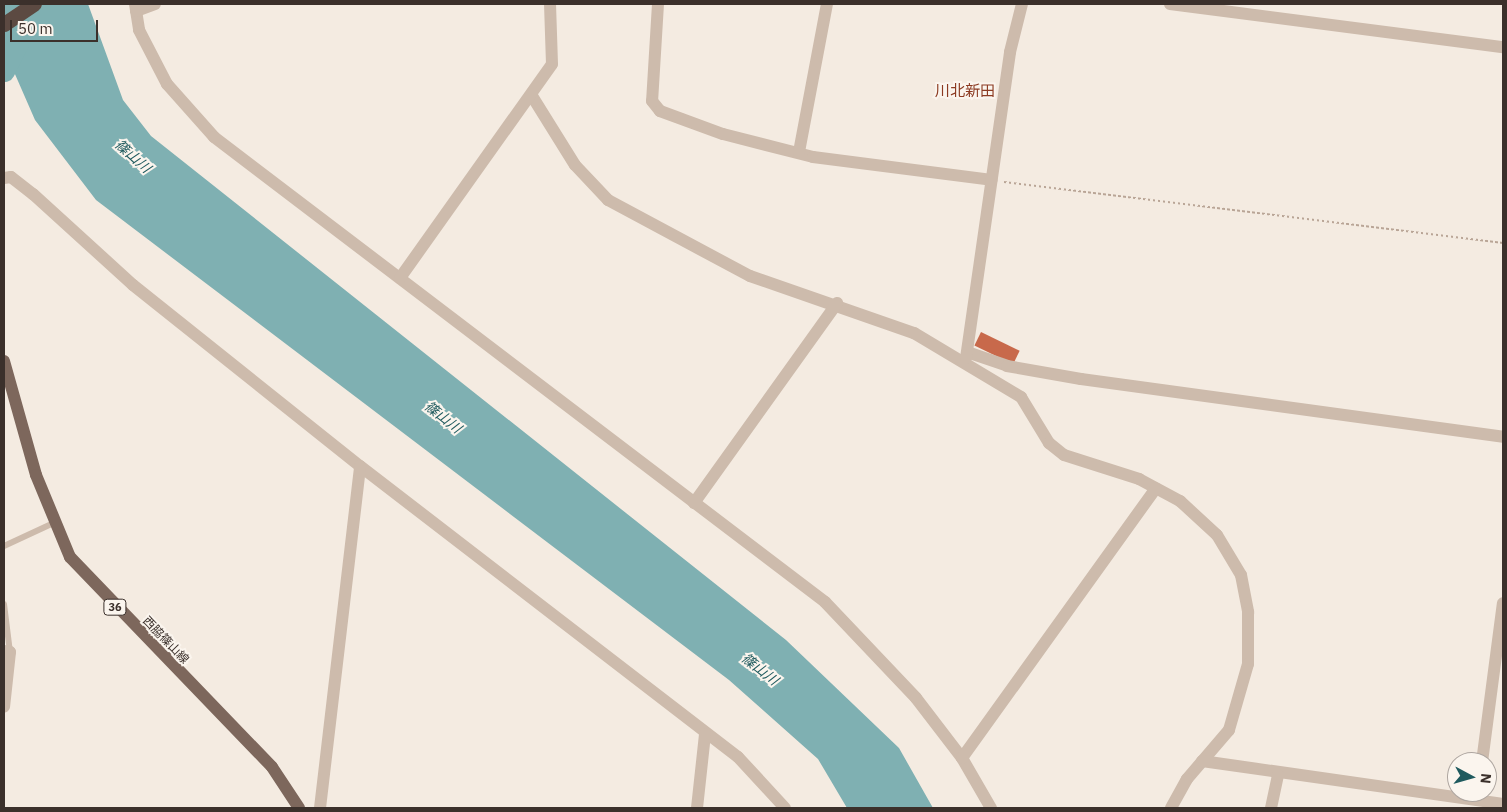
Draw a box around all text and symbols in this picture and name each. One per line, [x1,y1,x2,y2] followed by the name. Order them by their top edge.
[12,10,100,42] scale bar
[18,19,53,38] text: 50 m
[935,82,995,100] district label: 川北新田
[112,136,154,176] water label: 篠山川
[421,397,465,437] water label: 篠山川
[102,598,128,616] road number: 36
[140,613,192,667] street label: 西脇篠山線
[738,649,782,689] water label: 篠山川
[1447,752,1497,802] north arrow
[1476,772,1495,784] text: N

